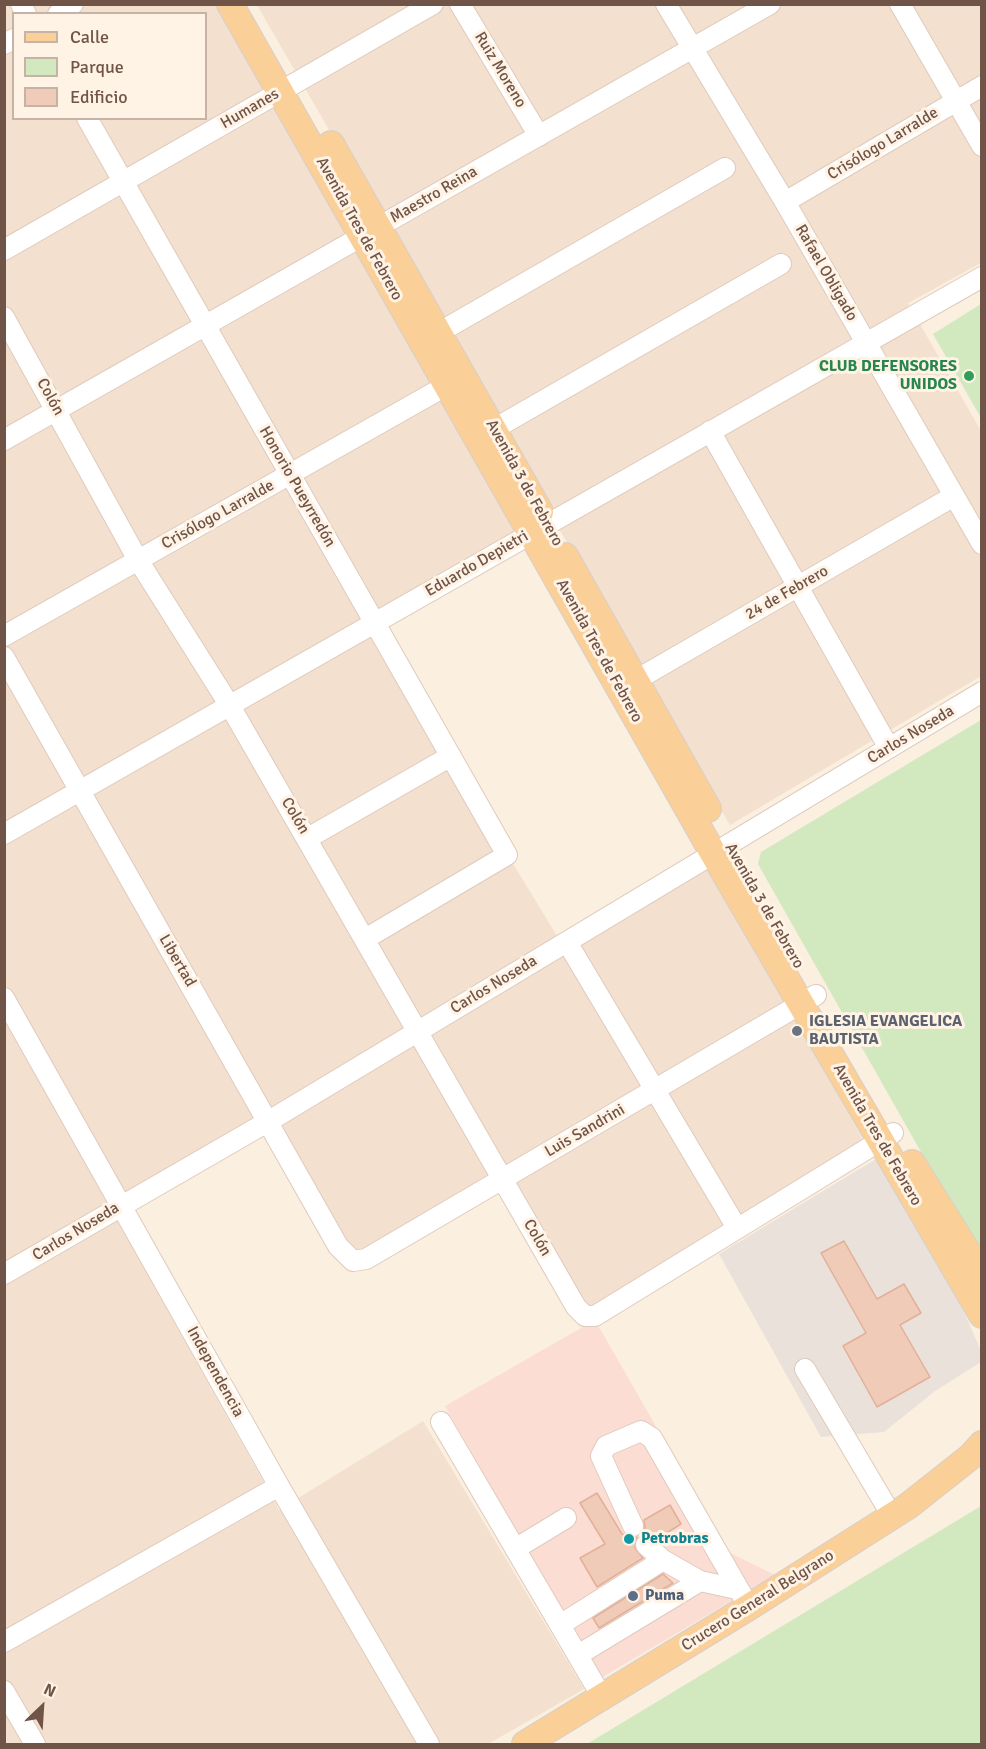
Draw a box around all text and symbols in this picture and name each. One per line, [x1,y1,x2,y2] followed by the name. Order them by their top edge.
[12,12,207,120] legend
[70,26,109,48] text: Calle
[470,29,530,111] street label: Ruiz Moreno
[70,56,124,78] text: Parque
[217,85,283,133] street label: Humanes
[70,86,128,108] text: Edificio
[824,103,942,185] street label: Crisólogo Larralde
[312,154,406,304] street label: Avenida Tres de Febrero
[387,162,481,228] street label: Maestro Reina
[791,221,861,325] street label: Rafael Obligado
[819,357,957,395] place label: CLUB DEFENSORES UNIDOS
[962,369,976,383] marker: CLUB DEFENSORES UNIDOS
[32,375,68,419] street label: Colón
[481,416,567,550] street label: Avenida 3 de Febrero
[255,423,339,551] street label: Honorio Pueyrredón
[158,476,278,554] street label: Crisólogo Larralde
[422,527,532,601] street label: Eduardo Depietri
[742,562,832,624] street label: 24 de Febrero
[552,576,646,726] street label: Avenida Tres de Febrero
[864,702,958,768] street label: Carlos Noseda
[277,794,313,838] street label: Colón
[720,840,808,972] street label: Avenida 3 de Febrero
[154,931,200,991] street label: Libertad
[447,952,541,1018] street label: Carlos Noseda
[809,1012,962,1050] place label: IGLESIA EVANGELICA BAUTISTA
[790,1024,804,1038] marker: IGLESIA EVANGELICA BAUTISTA
[828,1061,926,1209] street label: Avenida Tres de Febrero
[542,1100,628,1162] street label: Luis Sandrini
[29,1199,123,1265] street label: Carlos Noseda
[519,1216,555,1260] street label: Colón
[182,1323,248,1421] street label: Independencia
[641,1529,709,1549] place label: Petrobras
[622,1532,636,1546] marker: Petrobras
[678,1546,838,1656] street label: Crucero General Belgrano
[645,1586,684,1606] place label: Puma
[626,1589,640,1603] marker: Puma
[12,1677,72,1737] north arrow
[40,1679,59,1702] text: N

